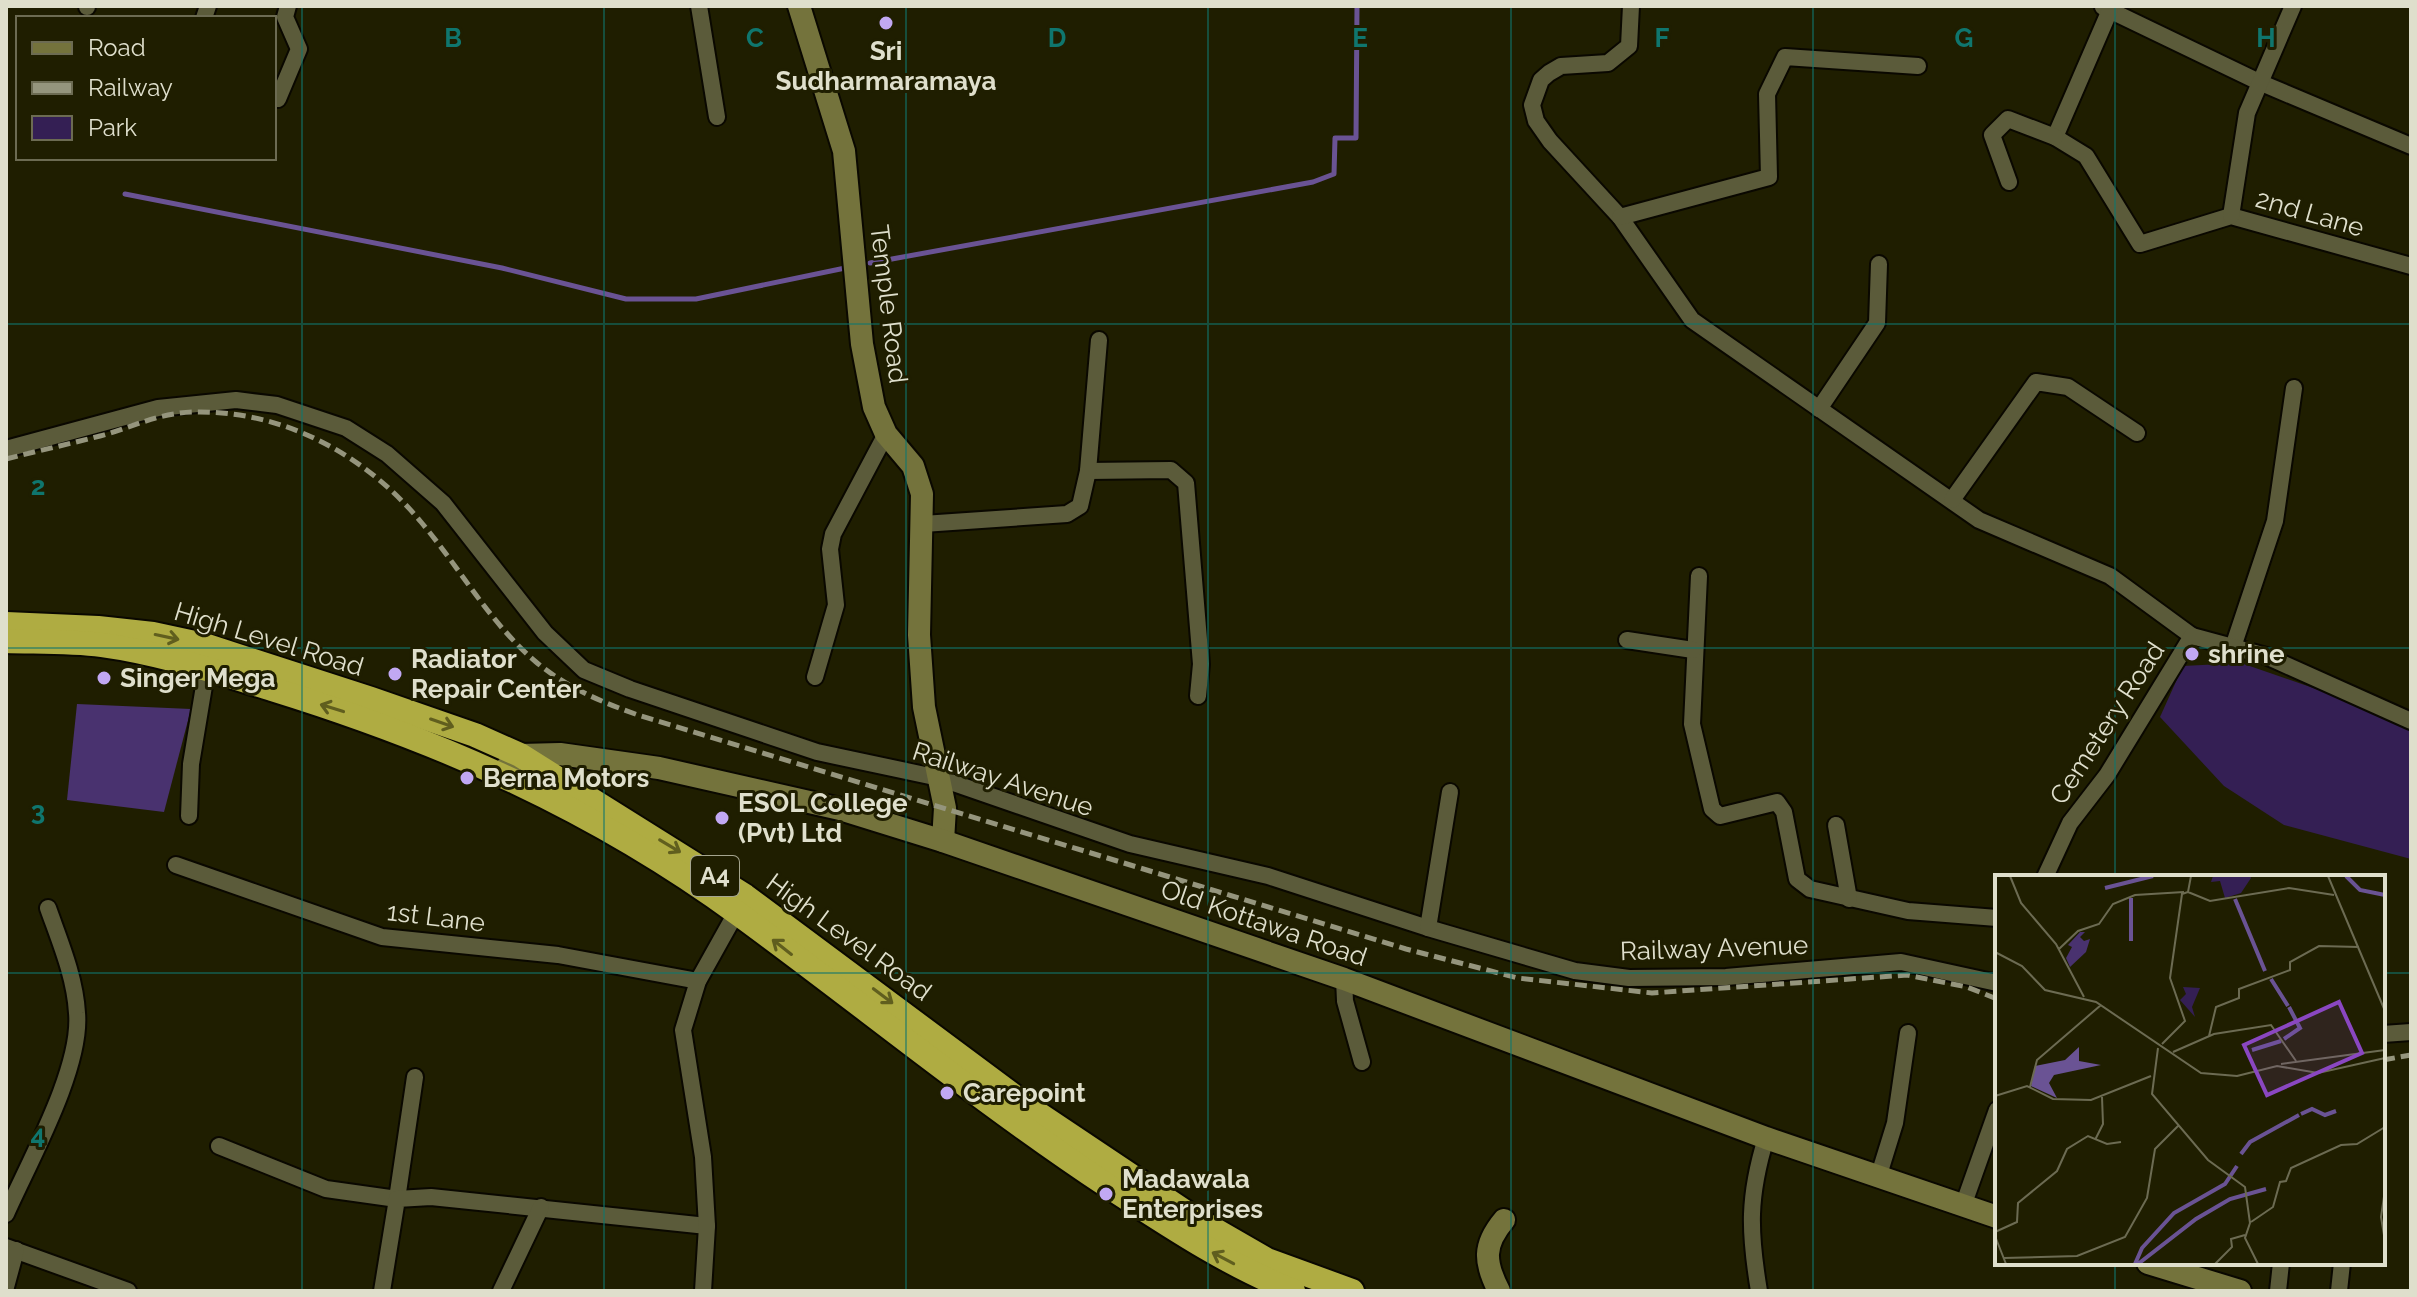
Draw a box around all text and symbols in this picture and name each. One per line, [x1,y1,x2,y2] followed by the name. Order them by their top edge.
[877,14,895,32] marker: Sri Sudharmaramaya
[16,16,276,160] legend
[444,23,462,53] text: B
[746,23,764,53] text: C
[1048,23,1066,53] text: D
[1352,23,1368,53] text: E
[1655,23,1670,53] text: F
[1955,23,1973,53] text: G
[2256,23,2276,53] text: H
[88,33,146,62] text: Road
[776,36,997,96] place label: Sri Sudharmaramaya
[88,73,173,102] text: Railway
[88,113,137,142] text: Park
[2252,183,2368,243] street label: 2nd Lane
[864,223,914,385] street label: Temple Road
[31,471,45,501] text: 2
[171,596,367,682] street label: High Level Road
[154,630,180,645] one-way arrow
[2043,636,2171,810] street label: Cemetery Road
[2208,639,2285,669] place label: shrine
[411,644,582,704] place label: Radiator Repair Center
[2183,645,2201,663] marker: shrine
[120,663,275,693] place label: Singer Mega
[386,665,404,683] marker: Radiator Repair Center
[95,669,113,687] marker: Singer Mega
[320,700,346,715] one-way arrow
[429,717,454,732] one-way arrow
[909,736,1097,822] street label: Railway Avenue
[483,763,650,793] place label: Berna Motors
[458,769,476,787] marker: Berna Motors
[738,788,908,848] place label: ESOL College (Pvt) Ltd
[31,796,45,826] text: 3
[713,809,731,827] marker: ESOL College (Pvt) Ltd
[658,838,681,854] one-way arrow
[691,856,739,896] road number: A4
[761,867,937,1007] street label: High Level Road
[1157,874,1371,972] street label: Old Kottawa Road
[1995,875,2385,1265] inset map
[385,896,487,938] street label: 1st Lane
[1619,930,1809,966] street label: Railway Avenue
[772,938,793,955] one-way arrow
[872,987,893,1004] one-way arrow
[963,1078,1086,1108] place label: Carepoint
[938,1084,956,1102] marker: Carepoint
[31,1120,45,1150] text: 4
[1122,1164,1263,1224] place label: Madawala Enterprises
[1097,1185,1115,1203] marker: Madawala Enterprises
[1211,1249,1235,1265] one-way arrow

